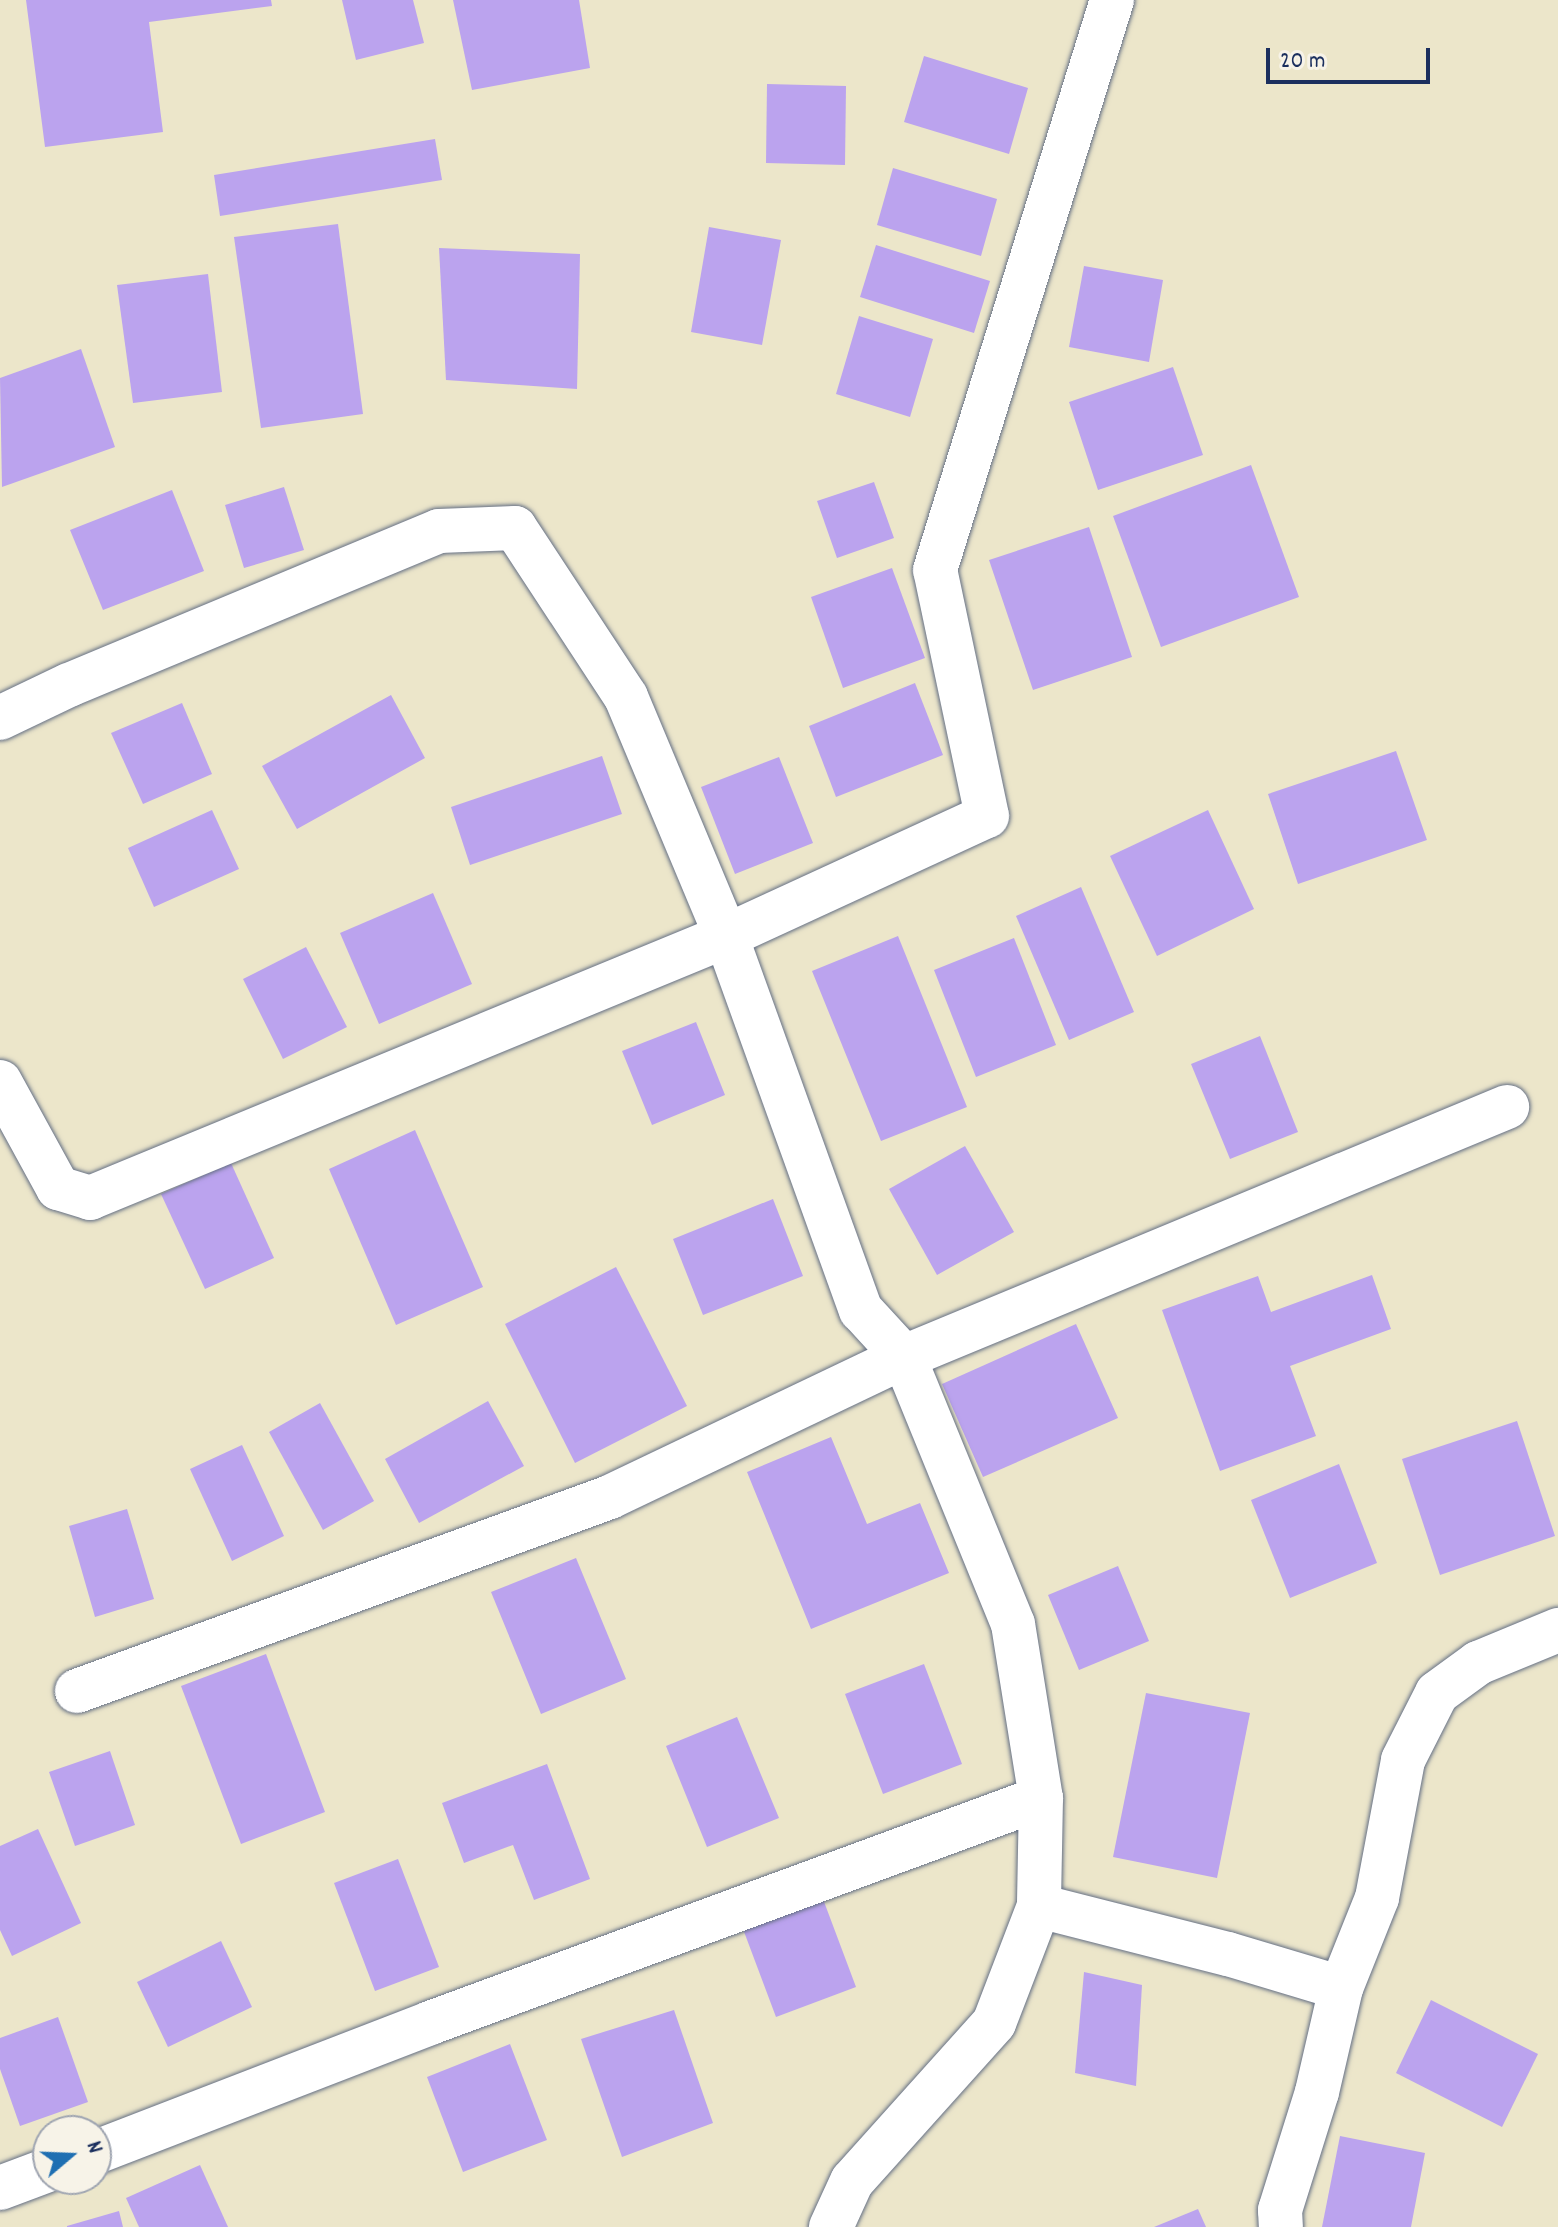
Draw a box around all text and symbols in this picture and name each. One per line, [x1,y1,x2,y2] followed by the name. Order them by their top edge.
[1270,32,1434,82] scale bar
[1280,45,1326,79] text: 20 m
[32,2115,112,2195] north arrow
[77,2137,110,2158] text: N

